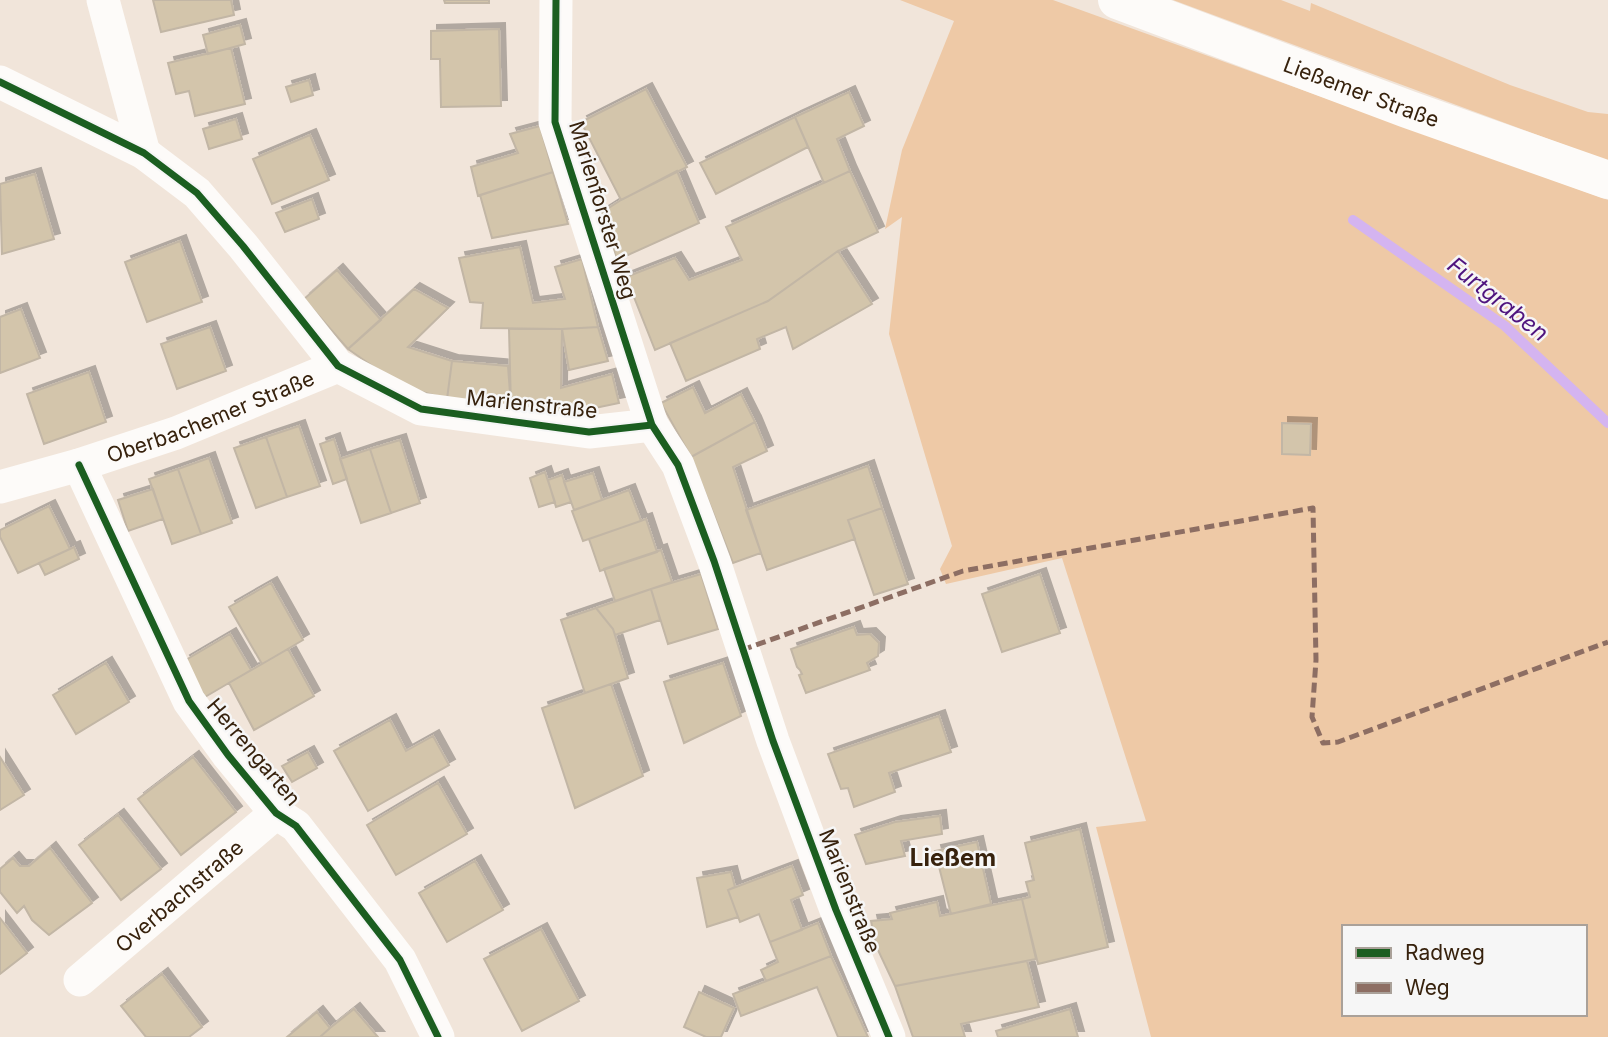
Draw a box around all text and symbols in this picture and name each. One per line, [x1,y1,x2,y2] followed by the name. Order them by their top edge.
[1280,51,1443,132] street label: Ließemer Straße
[564,118,642,302] street label: Marienforster Weg
[1442,251,1554,347] water label: Furtgraben
[103,365,318,468] street label: Oberbachemer Straße
[465,385,599,423] street label: Marienstraße
[202,693,306,811] street label: Herrengarten
[814,825,886,957] street label: Marienstraße
[110,834,248,957] street label: Overbachstraße
[910,843,996,872] district label: Ließem
[1342,925,1587,1016] legend
[1405,940,1485,965] text: Radweg
[1405,975,1450,1000] text: Weg

